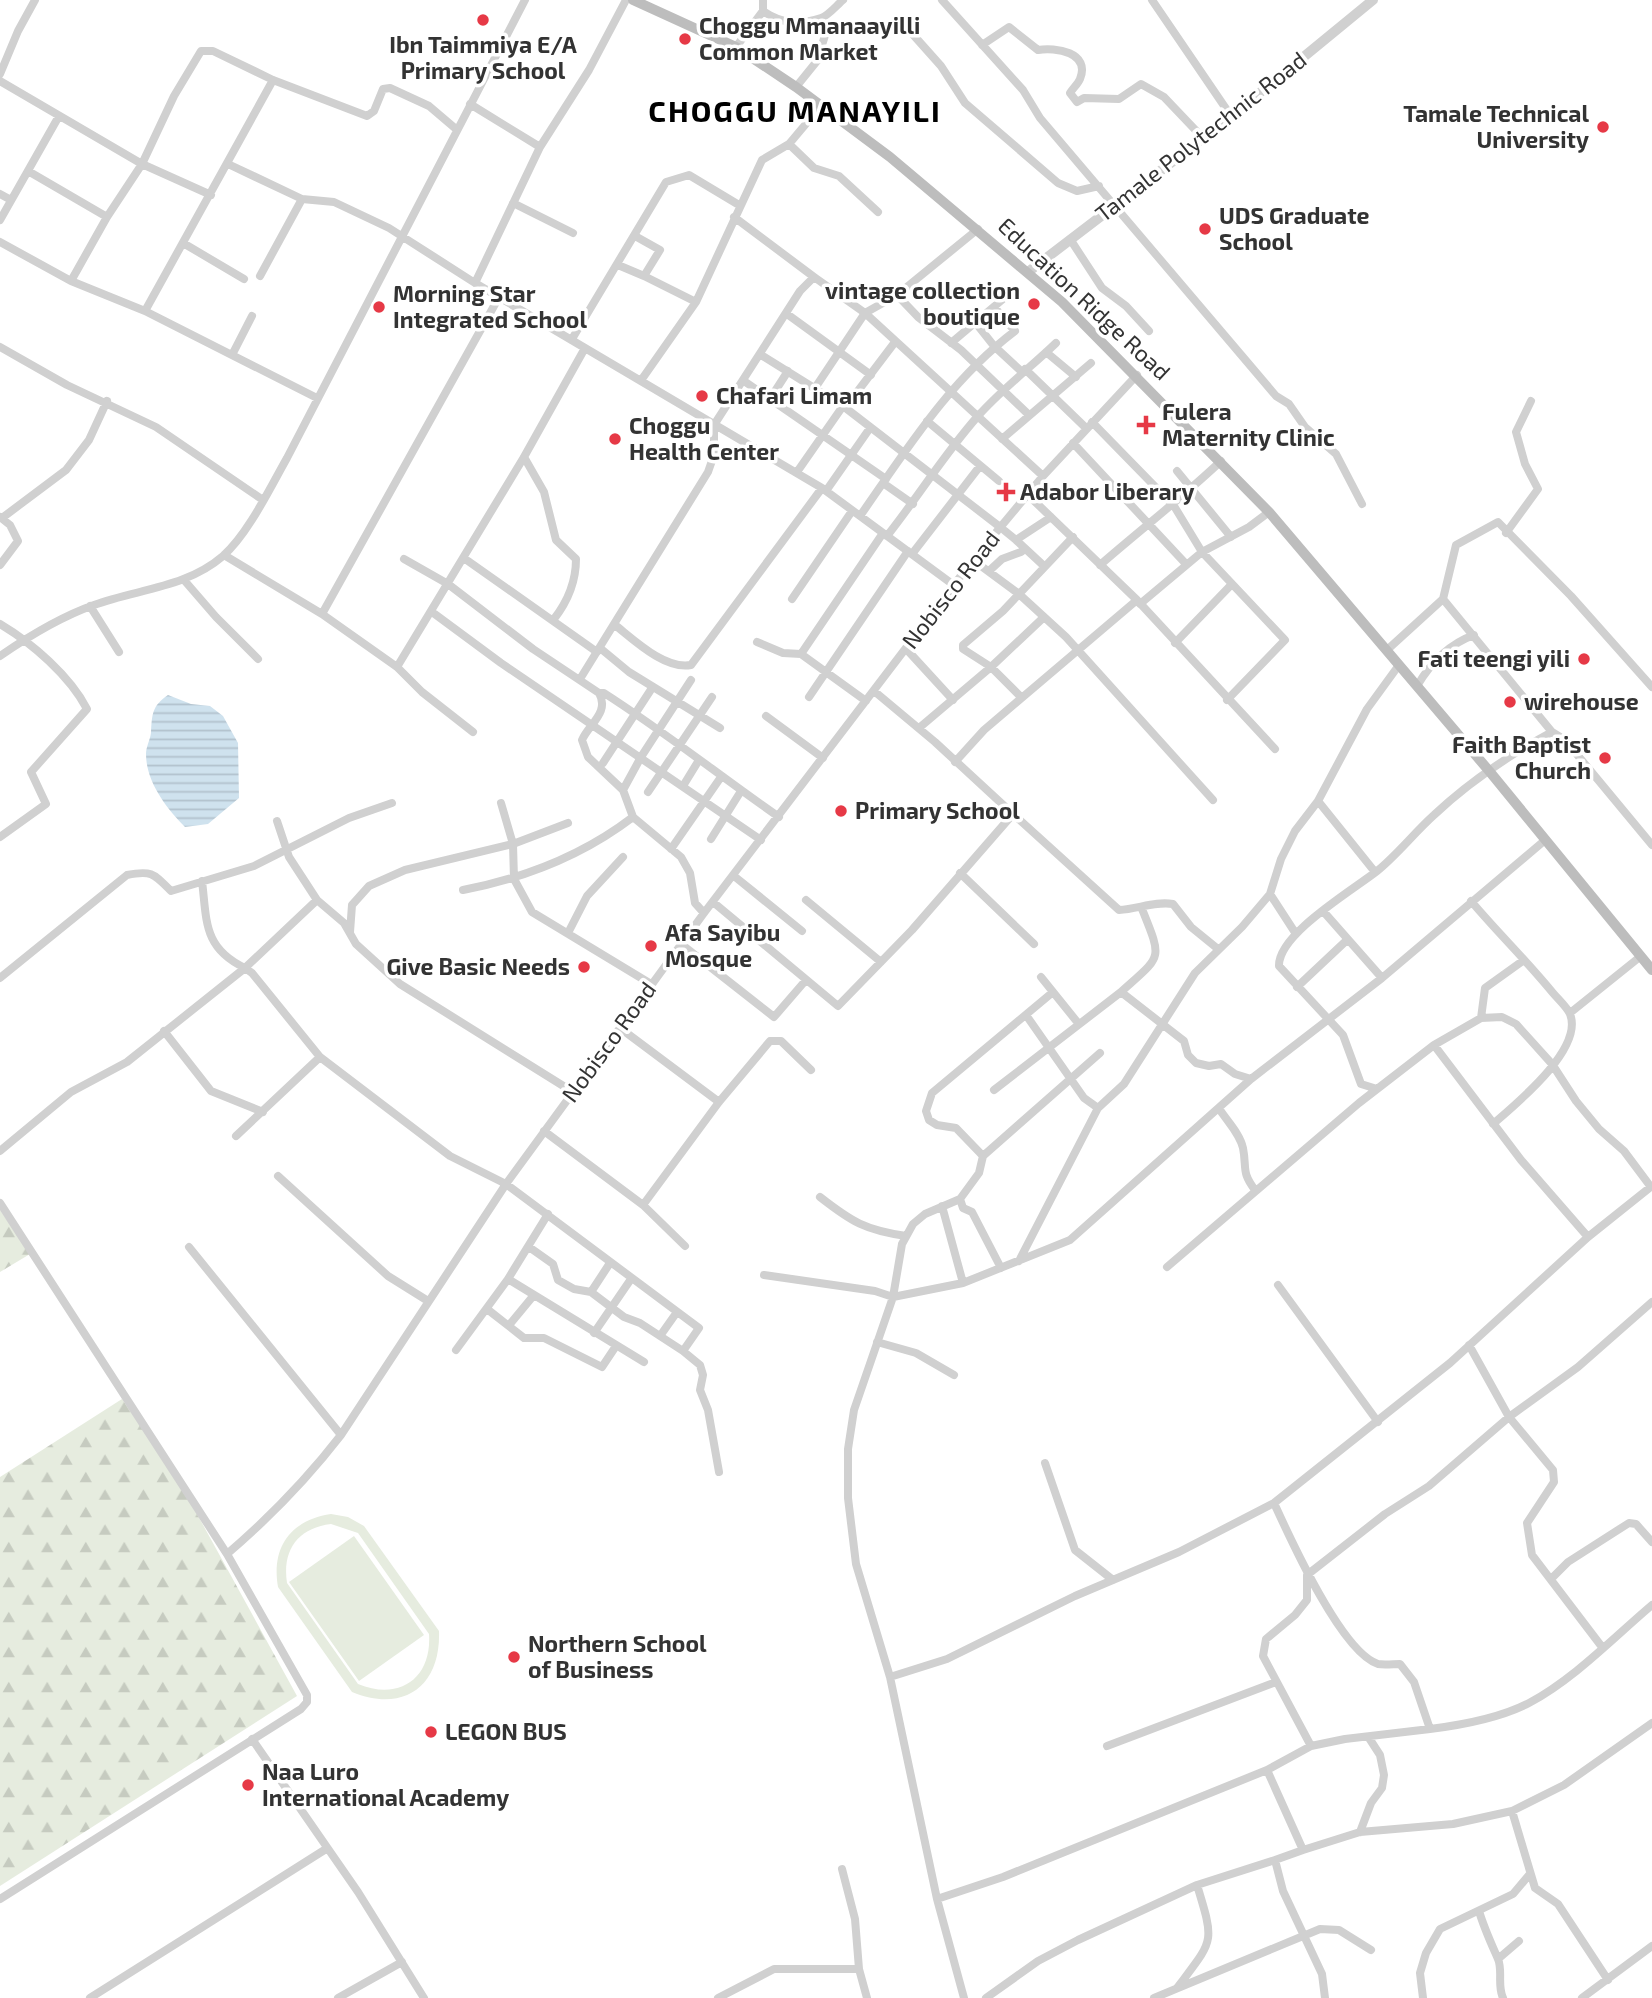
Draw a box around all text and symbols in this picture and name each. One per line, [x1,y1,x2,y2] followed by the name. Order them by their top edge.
[699,11,920,65] place label: Choggu Mmanaayilli Common Market
[475,12,491,28] marker: Ibn Taimmiya E/A Primary School
[389,30,577,84] place label: Ibn Taimmiya E/A Primary School
[677,31,693,47] marker: Choggu Mmanaayilli Common Market
[1089,45,1311,227] street label: Tamale Polytechnic Road
[648,92,942,128] district label: CHOGGU MANAYILI
[1403,99,1589,153] place label: Tamale Technical University
[1595,119,1611,135] marker: Tamale Technical University
[1219,201,1370,255] place label: UDS Graduate School
[993,211,1177,385] street label: Education Ridge Road
[1197,221,1213,237] marker: UDS Graduate School
[825,276,1020,330] place label: vintage collection boutique
[393,279,587,333] place label: Morning Star Integrated School
[1026,296,1042,312] marker: vintage collection boutique
[371,299,387,315] marker: Morning Star Integrated School
[716,381,872,409] place label: Chafari Limam
[694,388,710,404] marker: Chafari Limam
[1162,397,1335,451] place label: Fulera Maternity Clinic
[629,411,779,465] place label: Choggu Health Center
[1136,415,1156,435] marker: Fulera Maternity Clinic
[607,431,623,447] marker: Choggu Health Center
[1020,477,1194,505] place label: Adabor Liberary
[998,484,1014,500] marker: Adabor Liberary
[895,525,1005,654] street label: Nobisco Road
[1418,644,1570,672] place label: Fati teengi yili
[1576,651,1592,667] marker: Fati teengi yili
[1524,687,1639,715] place label: wirehouse
[1502,694,1518,710] marker: wirehouse
[1452,730,1591,784] place label: Faith Baptist Church
[1597,750,1613,766] marker: Faith Baptist Church
[855,796,1020,824] place label: Primary School
[833,803,849,819] marker: Primary School
[665,918,780,972] place label: Afa Sayibu Mosque
[643,938,659,954] marker: Afa Sayibu Mosque
[386,952,570,980] place label: Give Basic Needs
[576,959,592,975] marker: Give Basic Needs
[555,976,661,1107] street label: Nobisco Road
[528,1629,707,1683] place label: Northern School of Business
[506,1649,522,1665] marker: Northern School of Business
[445,1717,567,1745] place label: LEGON BUS
[423,1724,439,1740] marker: LEGON BUS
[262,1757,509,1811] place label: Naa Luro International Academy
[240,1777,256,1793] marker: Naa Luro International Academy

